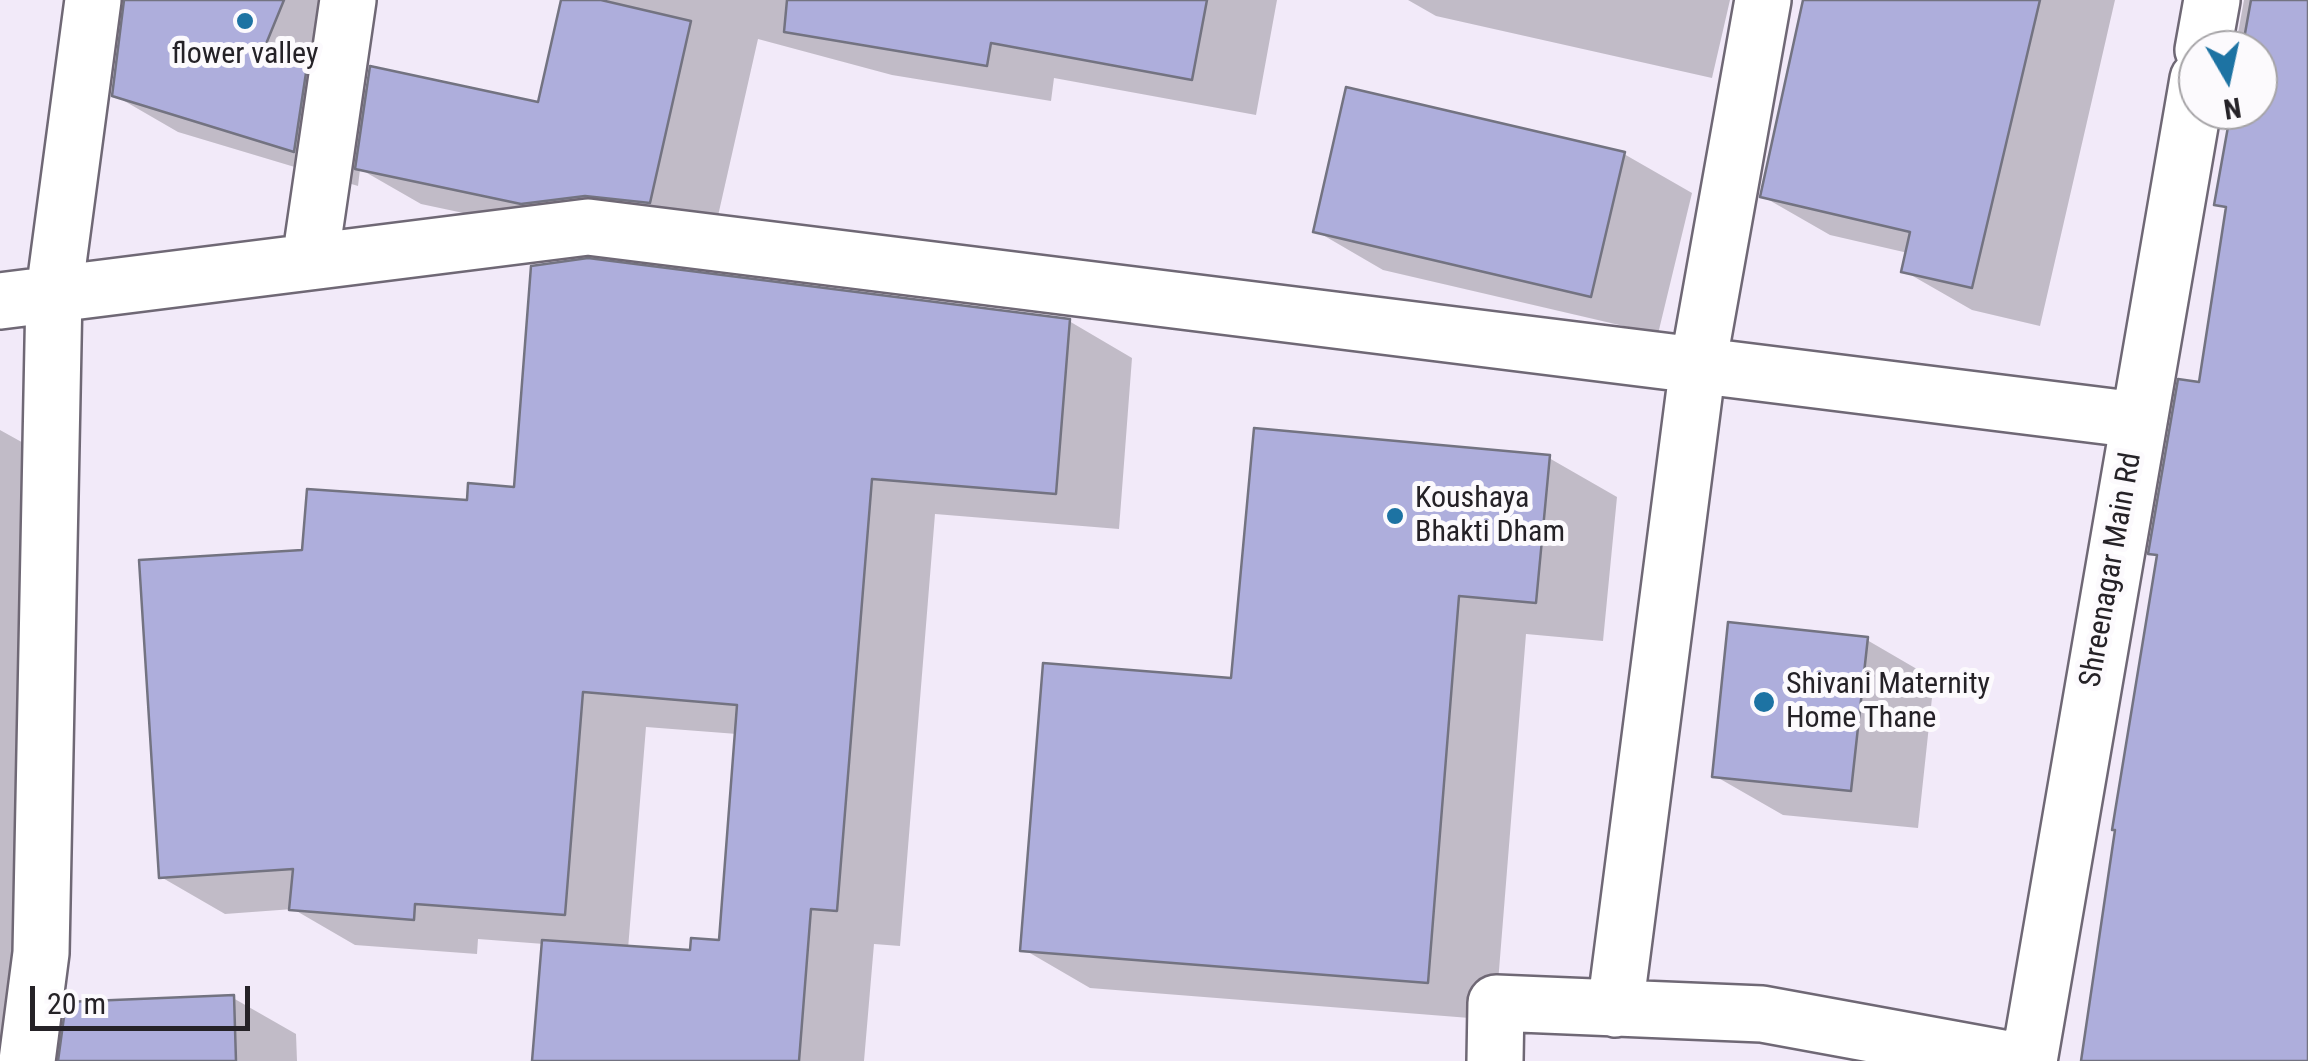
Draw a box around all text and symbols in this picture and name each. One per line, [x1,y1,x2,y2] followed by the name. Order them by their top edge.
[234,10,256,32] marker: flower valley
[2178,30,2278,130] north arrow
[172,37,318,73] place label: flower valley
[2221,91,2244,126] text: N
[2074,450,2150,690] street label: Shreenagar Main Rd
[1415,481,1565,552] place label: Koushaya Bhakti Dham
[1384,505,1406,527] marker: Koushaya Bhakti Dham
[1786,667,1990,738] place label: Shivani Maternity Home Thane
[1751,689,1777,715] marker: Shivani Maternity Home Thane
[35,966,255,1028] scale bar
[47,986,106,1021] text: 20 m

